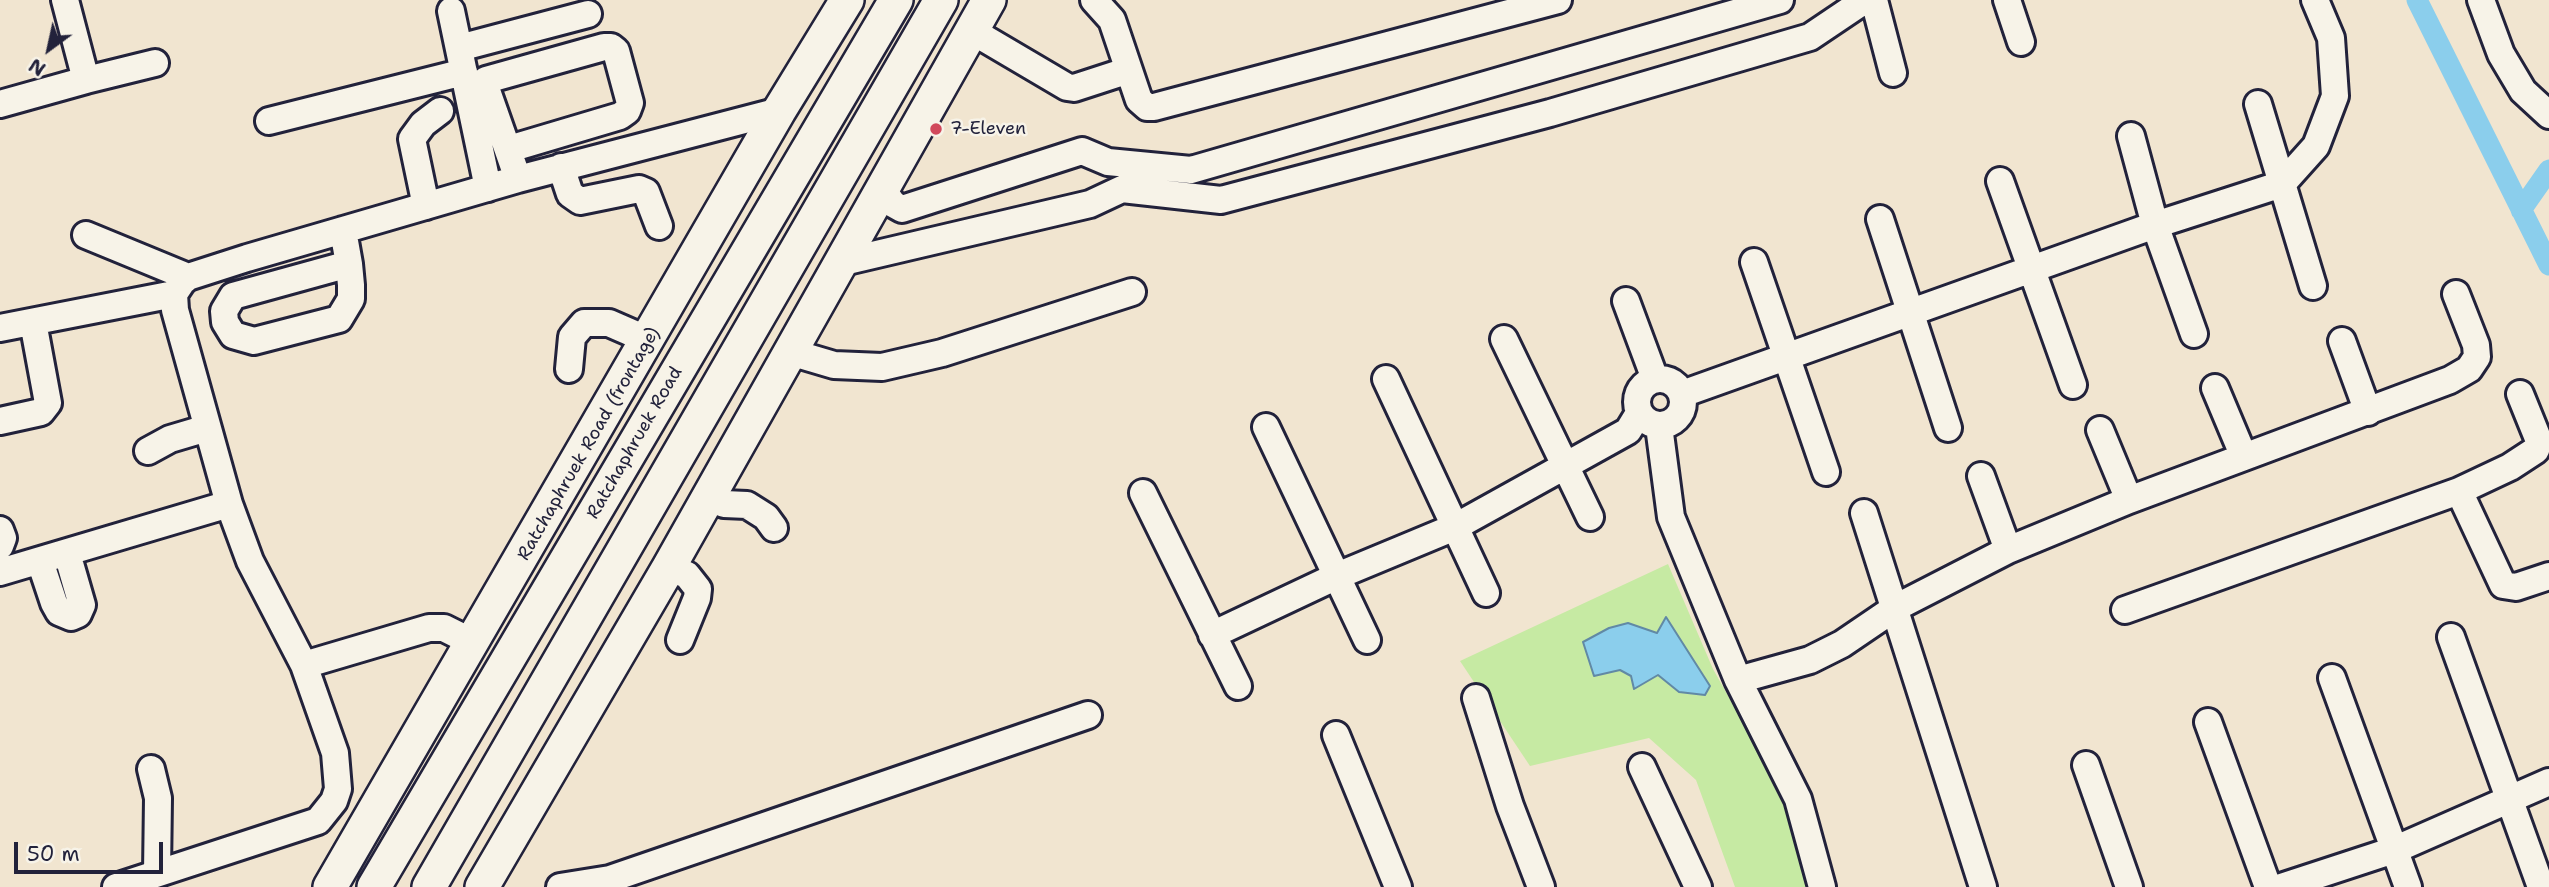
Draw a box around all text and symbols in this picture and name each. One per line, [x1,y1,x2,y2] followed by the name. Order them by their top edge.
[14,14,84,84] north arrow
[24,52,50,82] text: N
[950,118,1026,140] place label: 7-Eleven
[928,121,944,137] marker: 7-Eleven
[513,324,665,564] street label: Ratchaphruek Road (frontage)
[583,363,687,523] street label: Ratchaphruek Road
[18,828,166,872] scale bar
[27,840,80,868] text: 50 m

